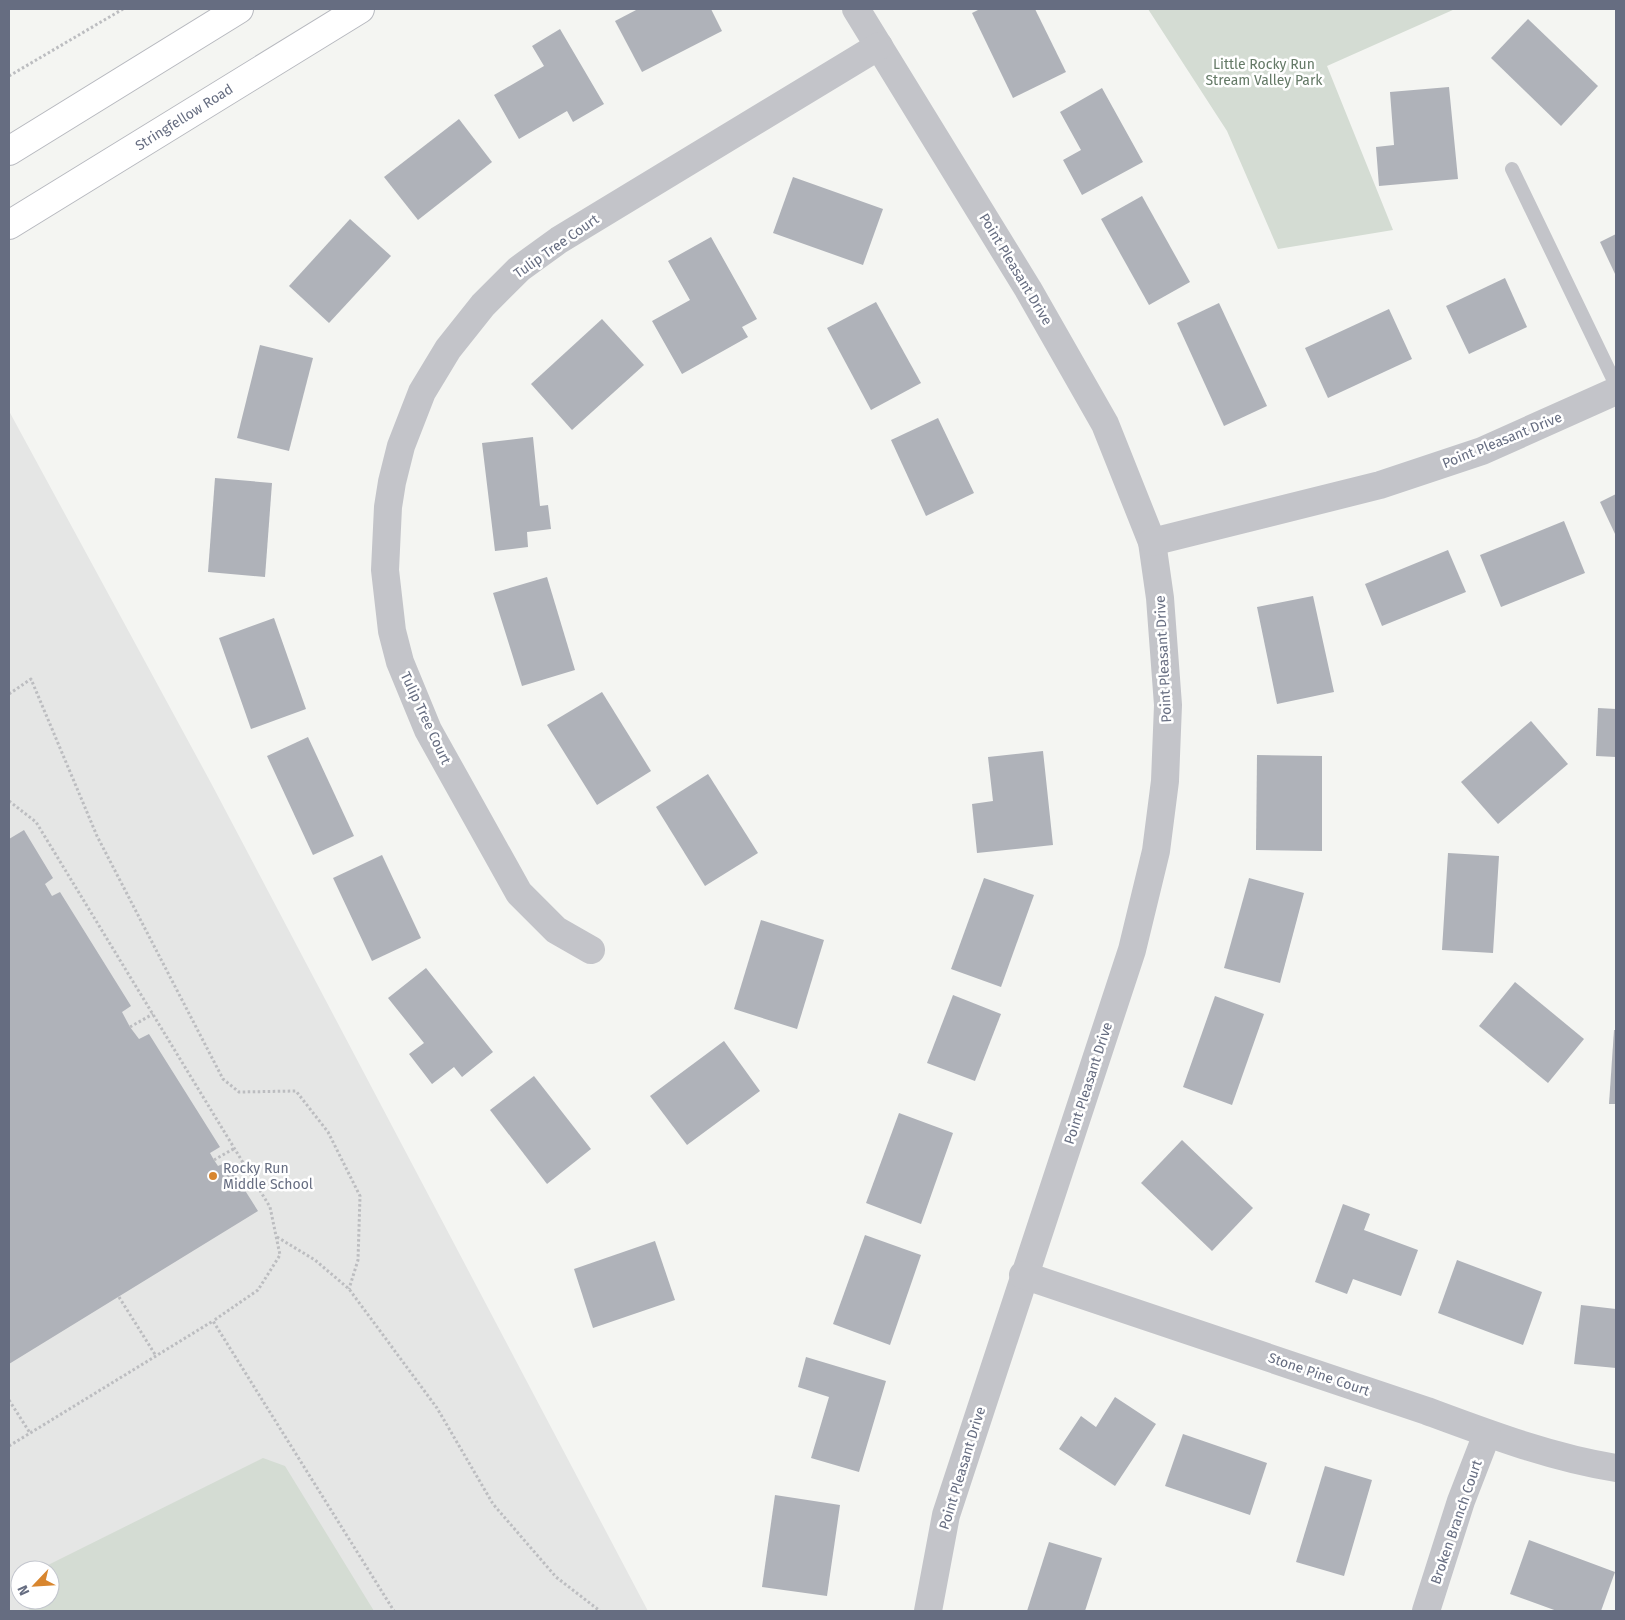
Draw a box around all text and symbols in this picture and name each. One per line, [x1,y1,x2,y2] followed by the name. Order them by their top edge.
[1205,56,1323,89] park label: Little Rocky Run Stream Valley Park
[132,81,236,154] street label: Stringfellow Road
[510,210,603,282] street label: Tulip Tree Court
[975,210,1056,328] street label: Point Pleasant Drive
[1440,409,1565,472] street label: Point Pleasant Drive
[1152,595,1175,723] street label: Point Pleasant Drive
[397,669,455,768] street label: Tulip Tree Court
[1061,1020,1116,1146] street label: Point Pleasant Drive
[223,1160,313,1193] place label: Rocky Run Middle School
[207,1170,219,1182] marker: Rocky Run Middle School
[1266,1349,1373,1400] street label: Stone Pine Court
[936,1405,989,1532] street label: Point Pleasant Drive
[1427,1457,1486,1587] street label: Broken Branch Court
[10,1560,60,1610] north arrow
[14,1582,33,1598] text: N

